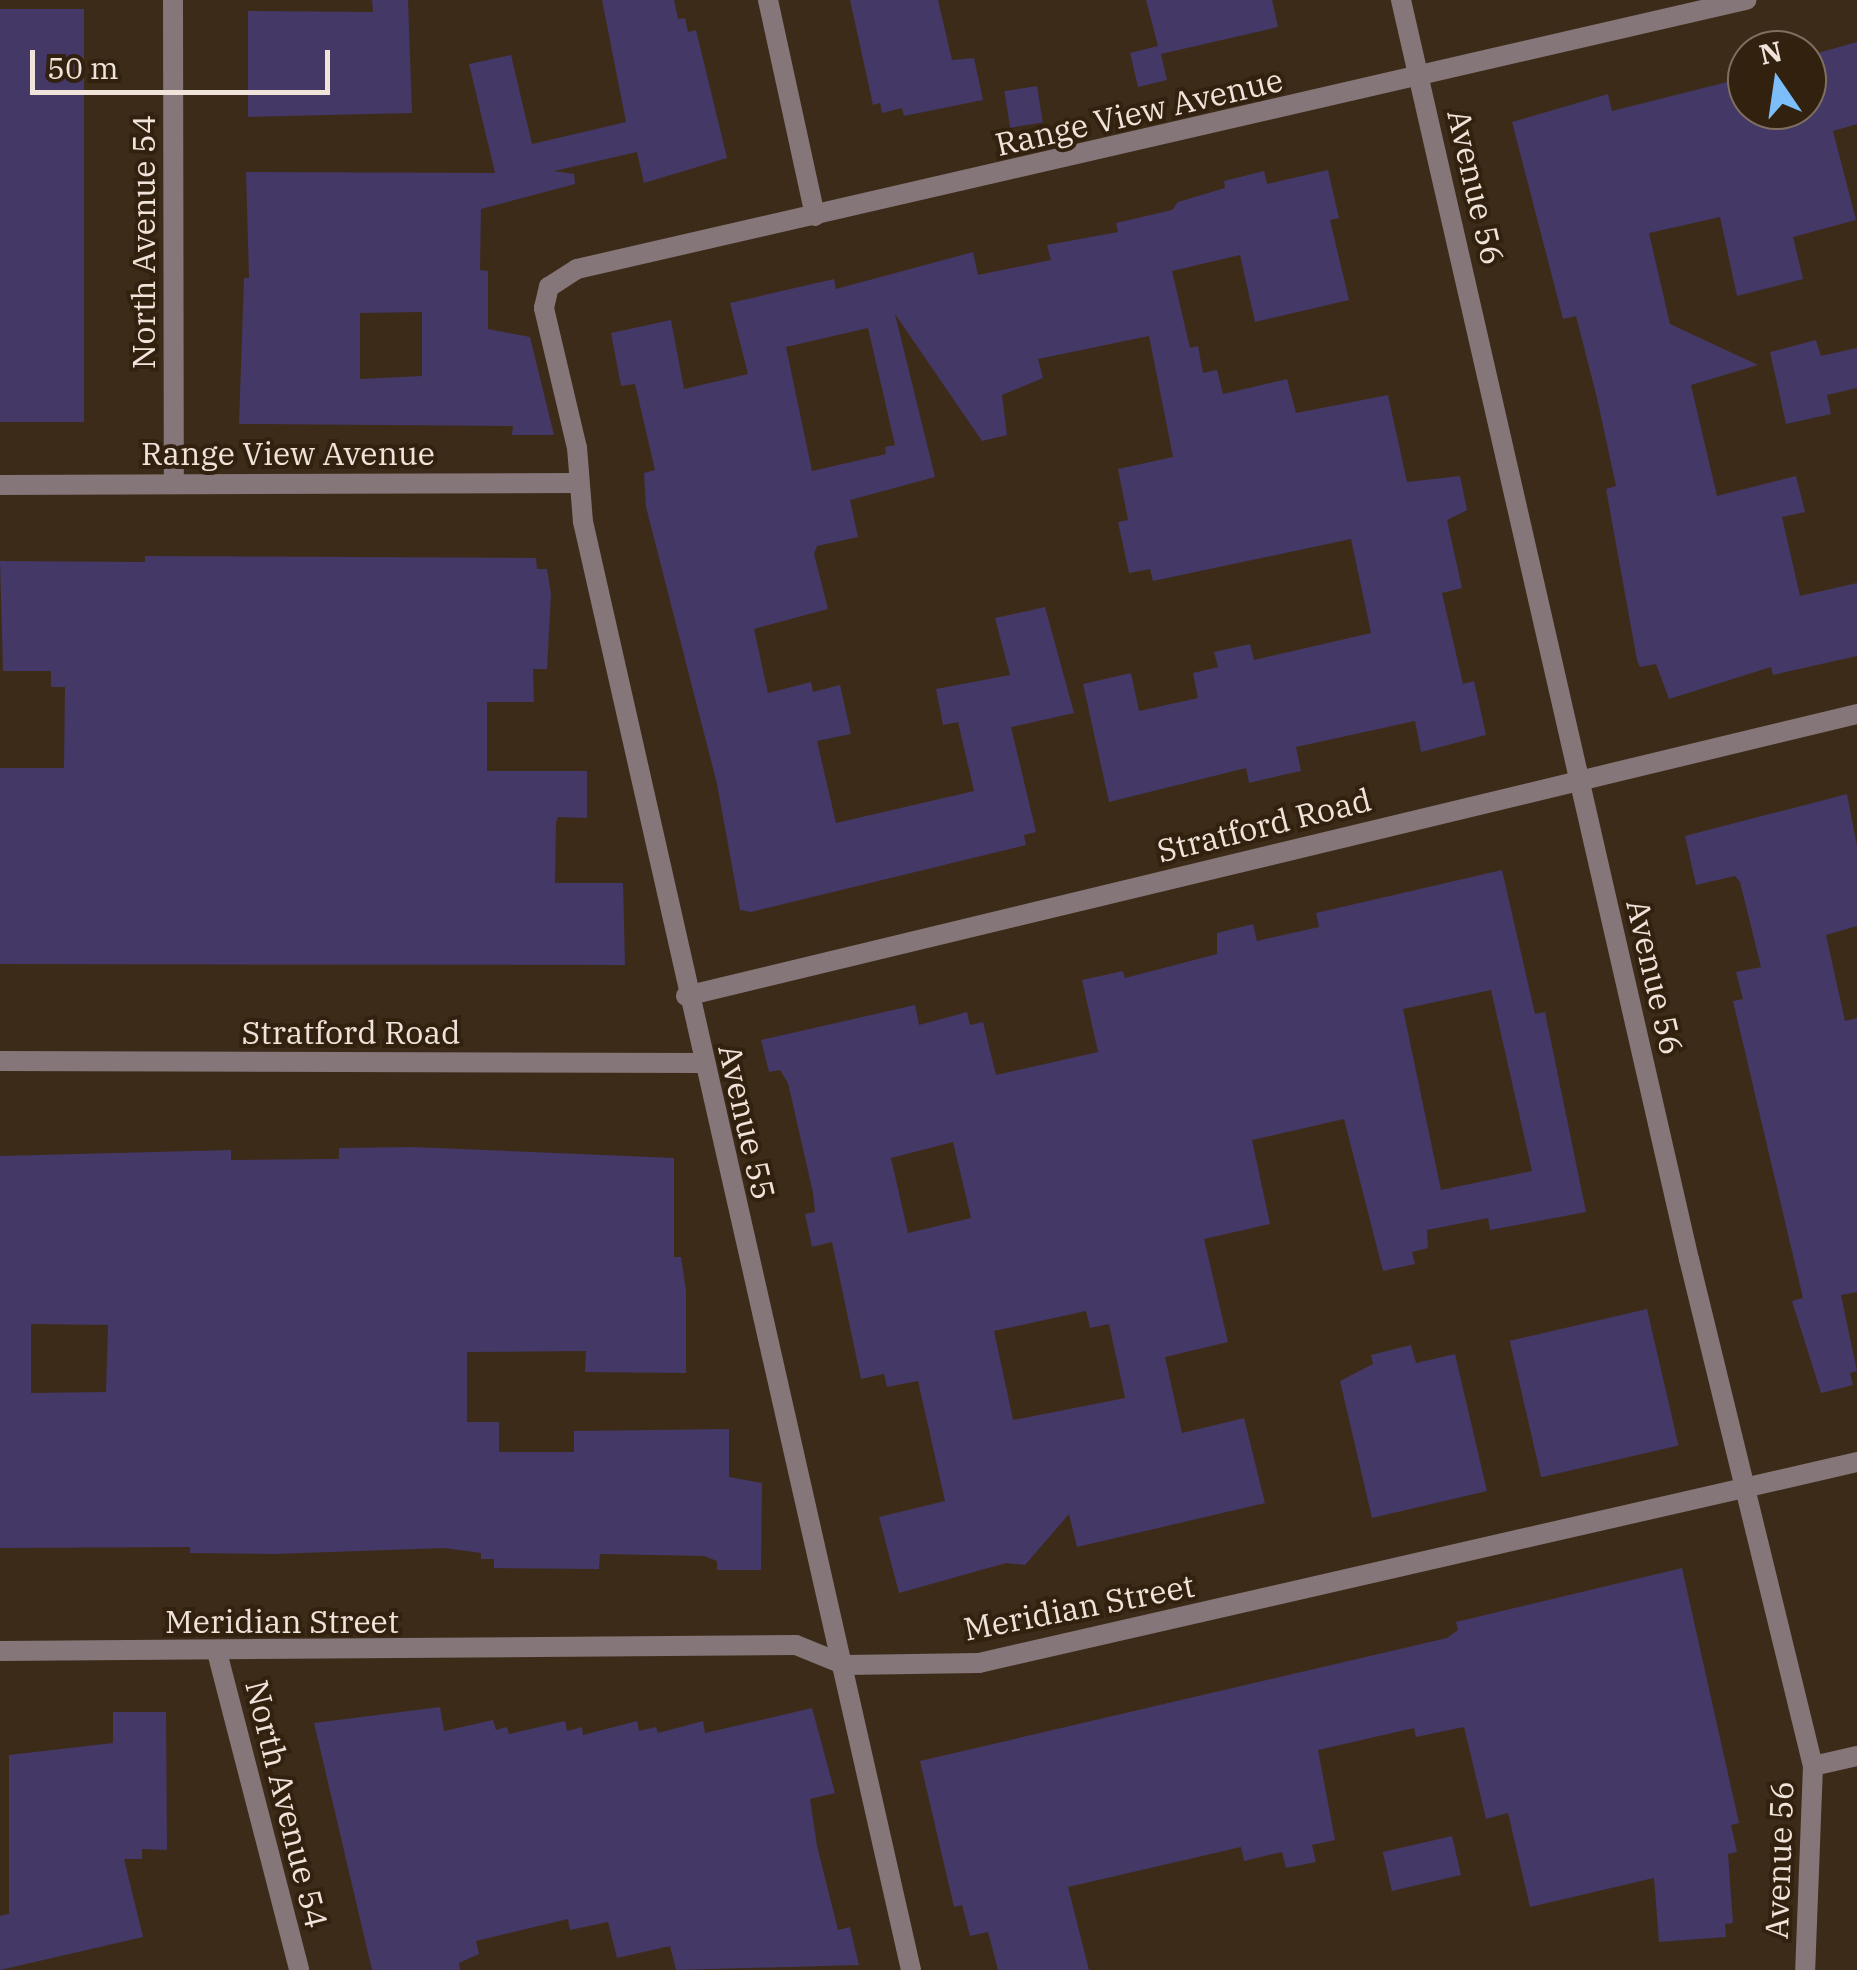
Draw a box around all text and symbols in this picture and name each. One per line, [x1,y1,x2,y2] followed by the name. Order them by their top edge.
[35,30,335,92] scale bar
[1727,30,1827,130] north arrow
[1756,32,1786,73] text: N
[47,48,119,87] text: 50 m
[992,60,1286,164] street label: Range View Avenue
[1439,106,1513,268] street label: Avenue 56
[124,115,162,369] street label: North Avenue 54
[141,434,435,472] street label: Range View Avenue
[1153,780,1375,870] street label: Stratford Road
[1618,896,1692,1058] street label: Avenue 56
[242,1013,460,1051] street label: Stratford Road
[710,1041,784,1203] street label: Avenue 55
[960,1566,1198,1648] street label: Meridian Street
[165,1602,399,1640] street label: Meridian Street
[238,1676,336,1932] street label: North Avenue 54
[1757,1780,1801,1940] street label: Avenue 56

